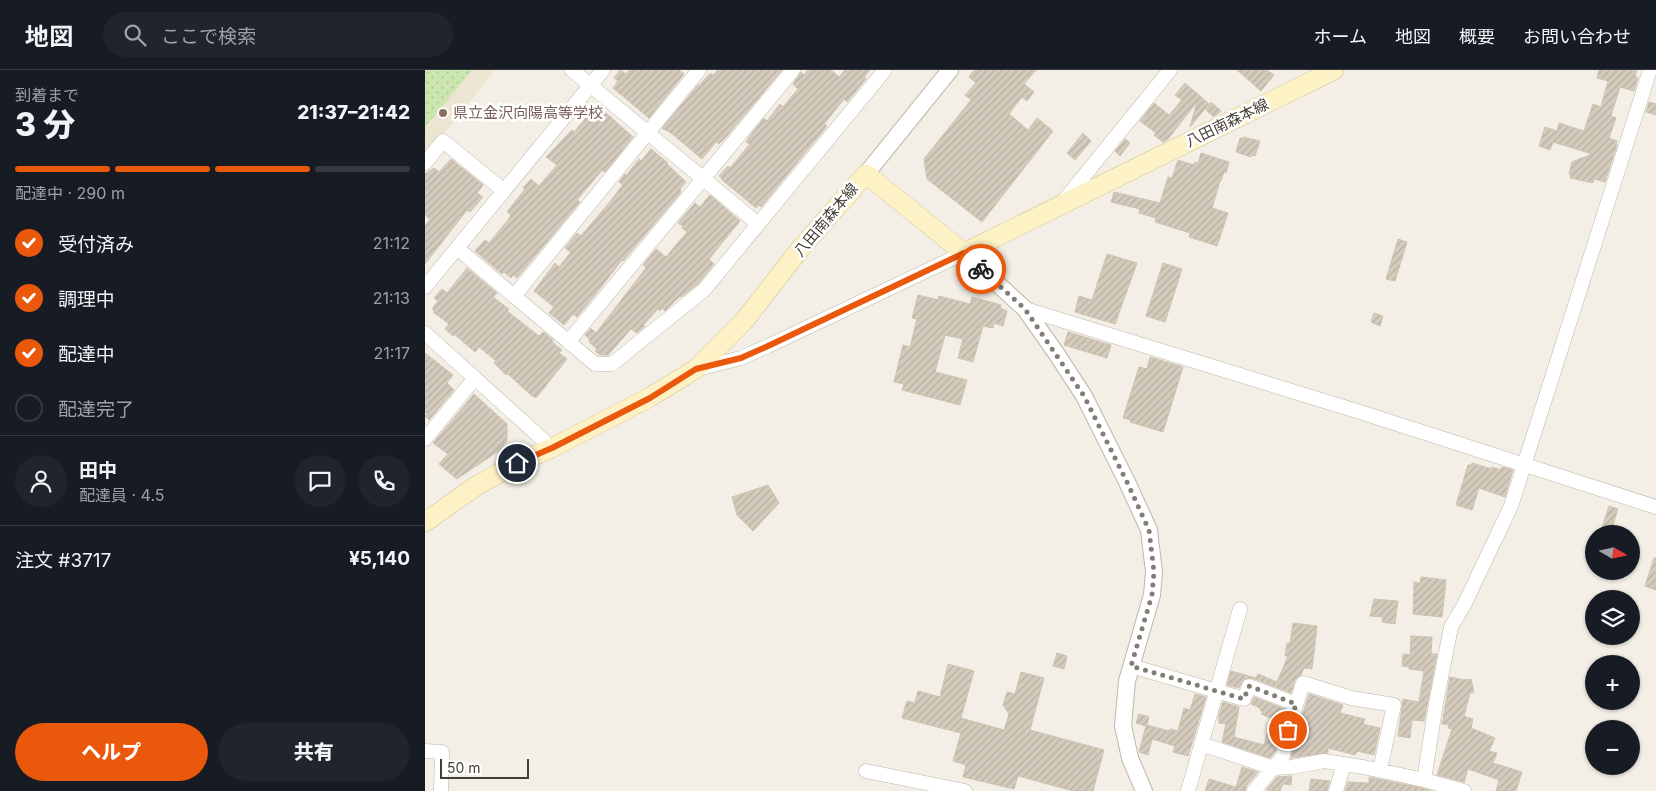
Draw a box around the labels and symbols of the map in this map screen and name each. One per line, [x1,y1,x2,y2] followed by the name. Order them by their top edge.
[1182,94,1271,151] street label: 八田南森本線
[453,103,603,122] place label: 県立金沢向陽高等学校
[437,107,449,119] marker: 県立金沢向陽高等学校
[789,179,862,260] street label: 八田南森本線
[956,244,1006,294] courier
[496,442,538,484] pin
[1585,525,1640,580] north arrow
[1267,709,1309,751] pin
[440,756,529,779] scale bar

